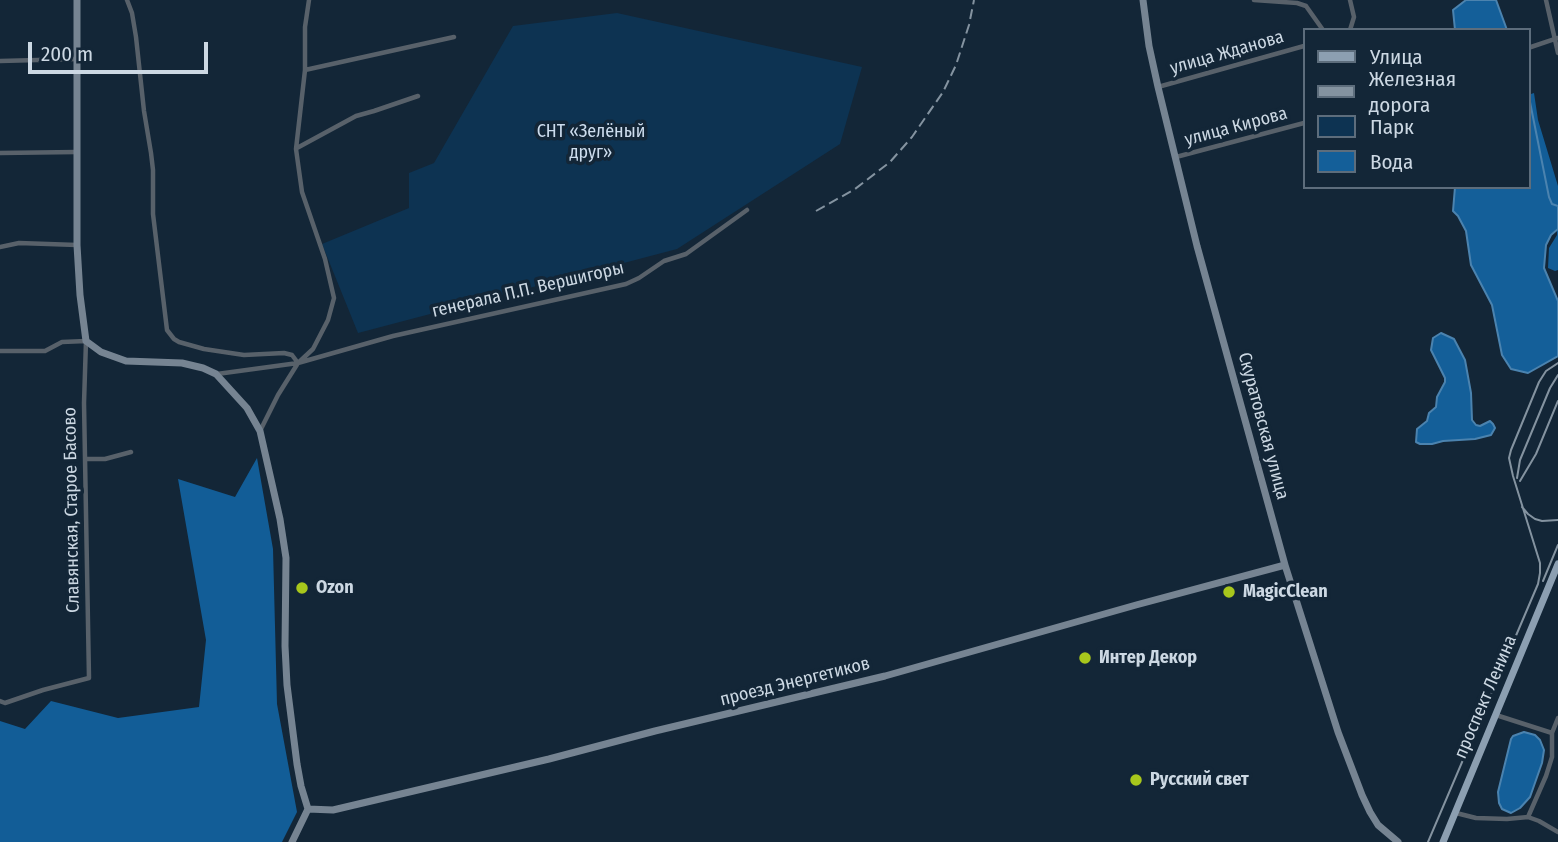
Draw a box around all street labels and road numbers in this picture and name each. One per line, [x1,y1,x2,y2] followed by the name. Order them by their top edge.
[1168,26,1286,80] street label: улица Жданова
[1182,103,1290,151] street label: улица Кирова
[430,257,626,323] street label: генерала П.П. Вершигоры
[1233,350,1293,502] street label: Скуратовская улица
[59,407,85,613] street label: Славянская, Старое Басово
[1450,632,1522,762] street label: проспект Ленина
[718,653,872,711] street label: проезд Энергетиков

